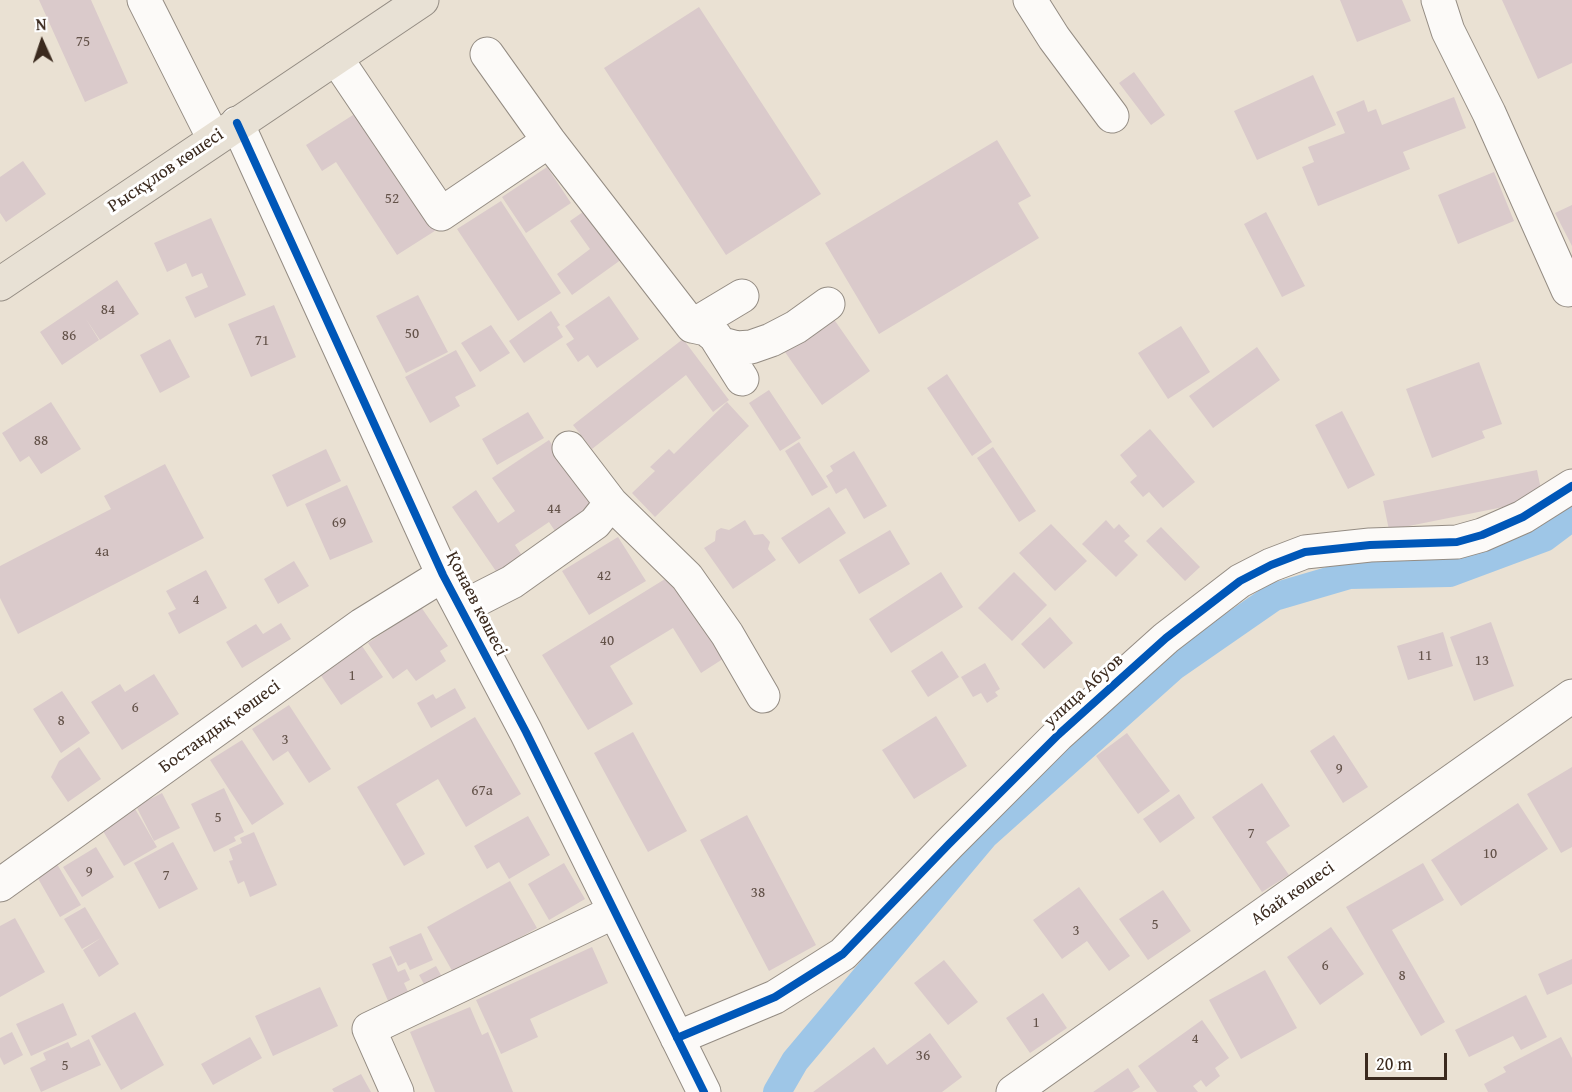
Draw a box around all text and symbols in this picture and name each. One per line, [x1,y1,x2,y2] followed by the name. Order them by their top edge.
[12,12,72,72] north arrow
[35,12,47,36] text: N
[76,33,90,51] house number: 75
[104,124,228,218] street label: Рысқұлов көшесі
[385,190,399,208] house number: 52
[101,301,115,319] house number: 84
[405,325,419,343] house number: 50
[62,327,76,345] house number: 86
[255,332,269,350] house number: 71
[34,432,48,450] house number: 88
[547,500,561,518] house number: 44
[332,514,346,532] house number: 69
[95,543,109,561] house number: 4а
[440,548,512,660] street label: Қонаев көшесі
[597,567,611,585] house number: 42
[192,591,200,609] house number: 4
[600,632,614,650] house number: 40
[1418,647,1432,665] house number: 11
[1040,650,1128,732] street label: улица Абуов
[1475,652,1489,670] house number: 13
[348,667,356,685] house number: 1
[155,676,285,778] street label: Бостандық көшесі
[131,699,139,717] house number: 6
[57,712,65,730] house number: 8
[281,731,289,749] house number: 3
[1335,760,1343,778] house number: 9
[471,782,493,800] house number: 67а
[214,809,222,827] house number: 5
[1247,825,1255,843] house number: 7
[1483,845,1497,863] house number: 10
[1247,857,1339,931] street label: Абай көшесі
[85,863,93,881] house number: 9
[162,867,170,885] house number: 7
[751,884,765,902] house number: 38
[1151,916,1159,934] house number: 5
[1072,922,1080,940] house number: 3
[1321,957,1329,975] house number: 6
[1398,967,1406,985] house number: 8
[1032,1014,1040,1032] house number: 1
[1191,1030,1199,1048] house number: 4
[1368,1041,1450,1079] scale bar
[916,1047,930,1065] house number: 36
[1376,1050,1412,1077] text: 20 m
[61,1057,69,1075] house number: 5

